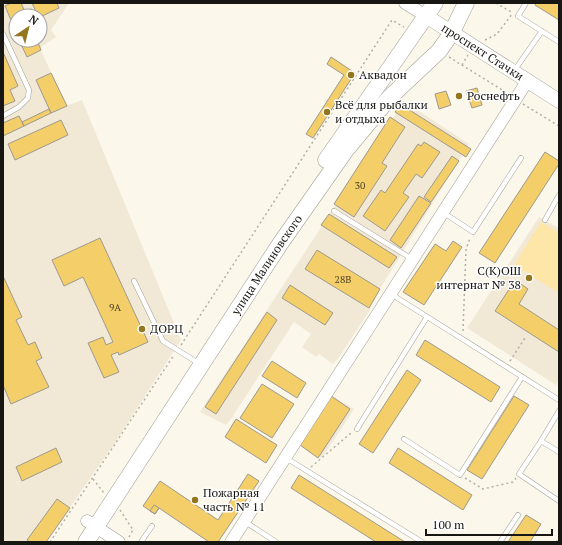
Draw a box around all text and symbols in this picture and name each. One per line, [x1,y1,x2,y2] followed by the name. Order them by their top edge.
[8,8,48,48] north arrow
[26,12,42,28] text: N
[439,20,527,83] street label: проспект Стачки
[359,67,407,82] place label: Аквадон
[346,70,356,80] marker: Аквадон
[467,88,520,103] place label: Роснефть
[454,91,464,101] marker: Роснефть
[335,97,428,126] place label: Всё для рыбалки и отдыха
[322,107,332,117] marker: Всё для рыбалки и отдыха
[355,179,365,192] house number: 30
[227,211,305,318] street label: улица Малиновского
[436,263,521,292] place label: С(К)ОШ интернат № 38
[335,273,351,286] house number: 28В
[524,273,534,283] marker: С(К)ОШ интернат № 38
[109,301,121,314] house number: 9А
[150,321,183,336] place label: ДОРЦ
[137,324,147,334] marker: ДОРЦ
[203,485,265,514] place label: Пожарная часть № 11
[190,495,200,505] marker: Пожарная часть № 11
[426,511,552,537] scale bar
[432,517,465,532] text: 100 m

